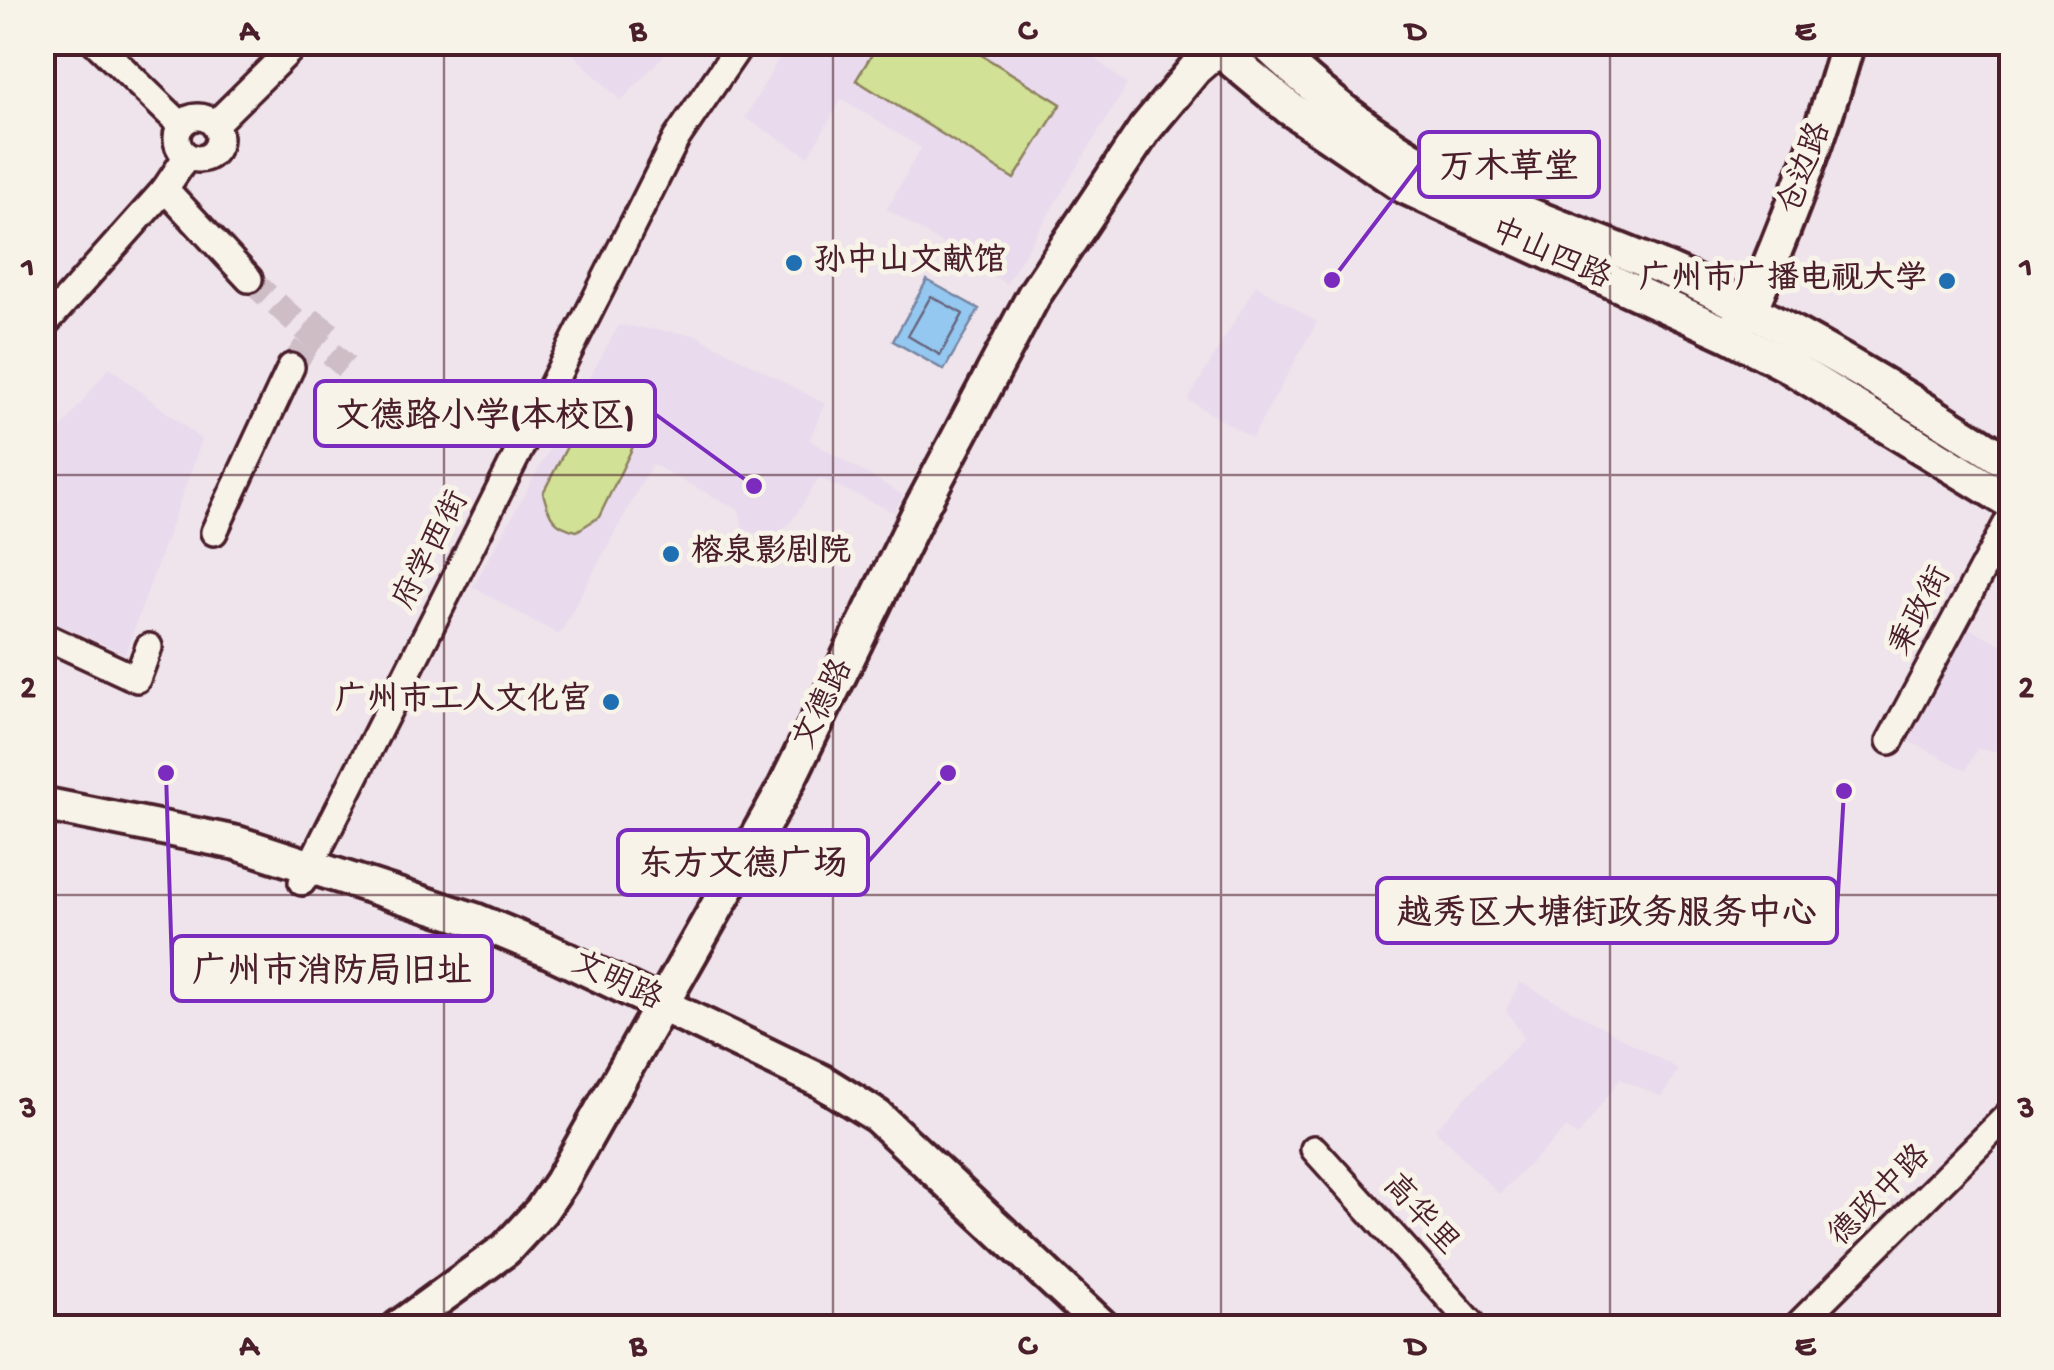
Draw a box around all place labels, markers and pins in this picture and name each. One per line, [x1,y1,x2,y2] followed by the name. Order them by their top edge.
[1419,132,1599,197] callout: 万木草堂
[814,242,1006,282] place label: 孙中山文献馆
[783,252,805,274] marker: 孙中山文献馆
[1639,260,1927,300] place label: 广州市广播电视大学
[1936,270,1958,292] marker: 广州市广播电视大学
[315,381,655,446] callout: 文德路小学(本校区)
[691,533,851,573] place label: 榕泉影剧院
[660,543,682,565] marker: 榕泉影剧院
[335,681,591,721] place label: 广州市工人文化宫
[600,691,622,713] marker: 广州市工人文化宫
[618,830,868,895] callout: 东方文德广场
[1377,878,1837,943] callout: 越秀区大塘街政务服务中心
[172,936,492,1001] callout: 广州市消防局旧址

